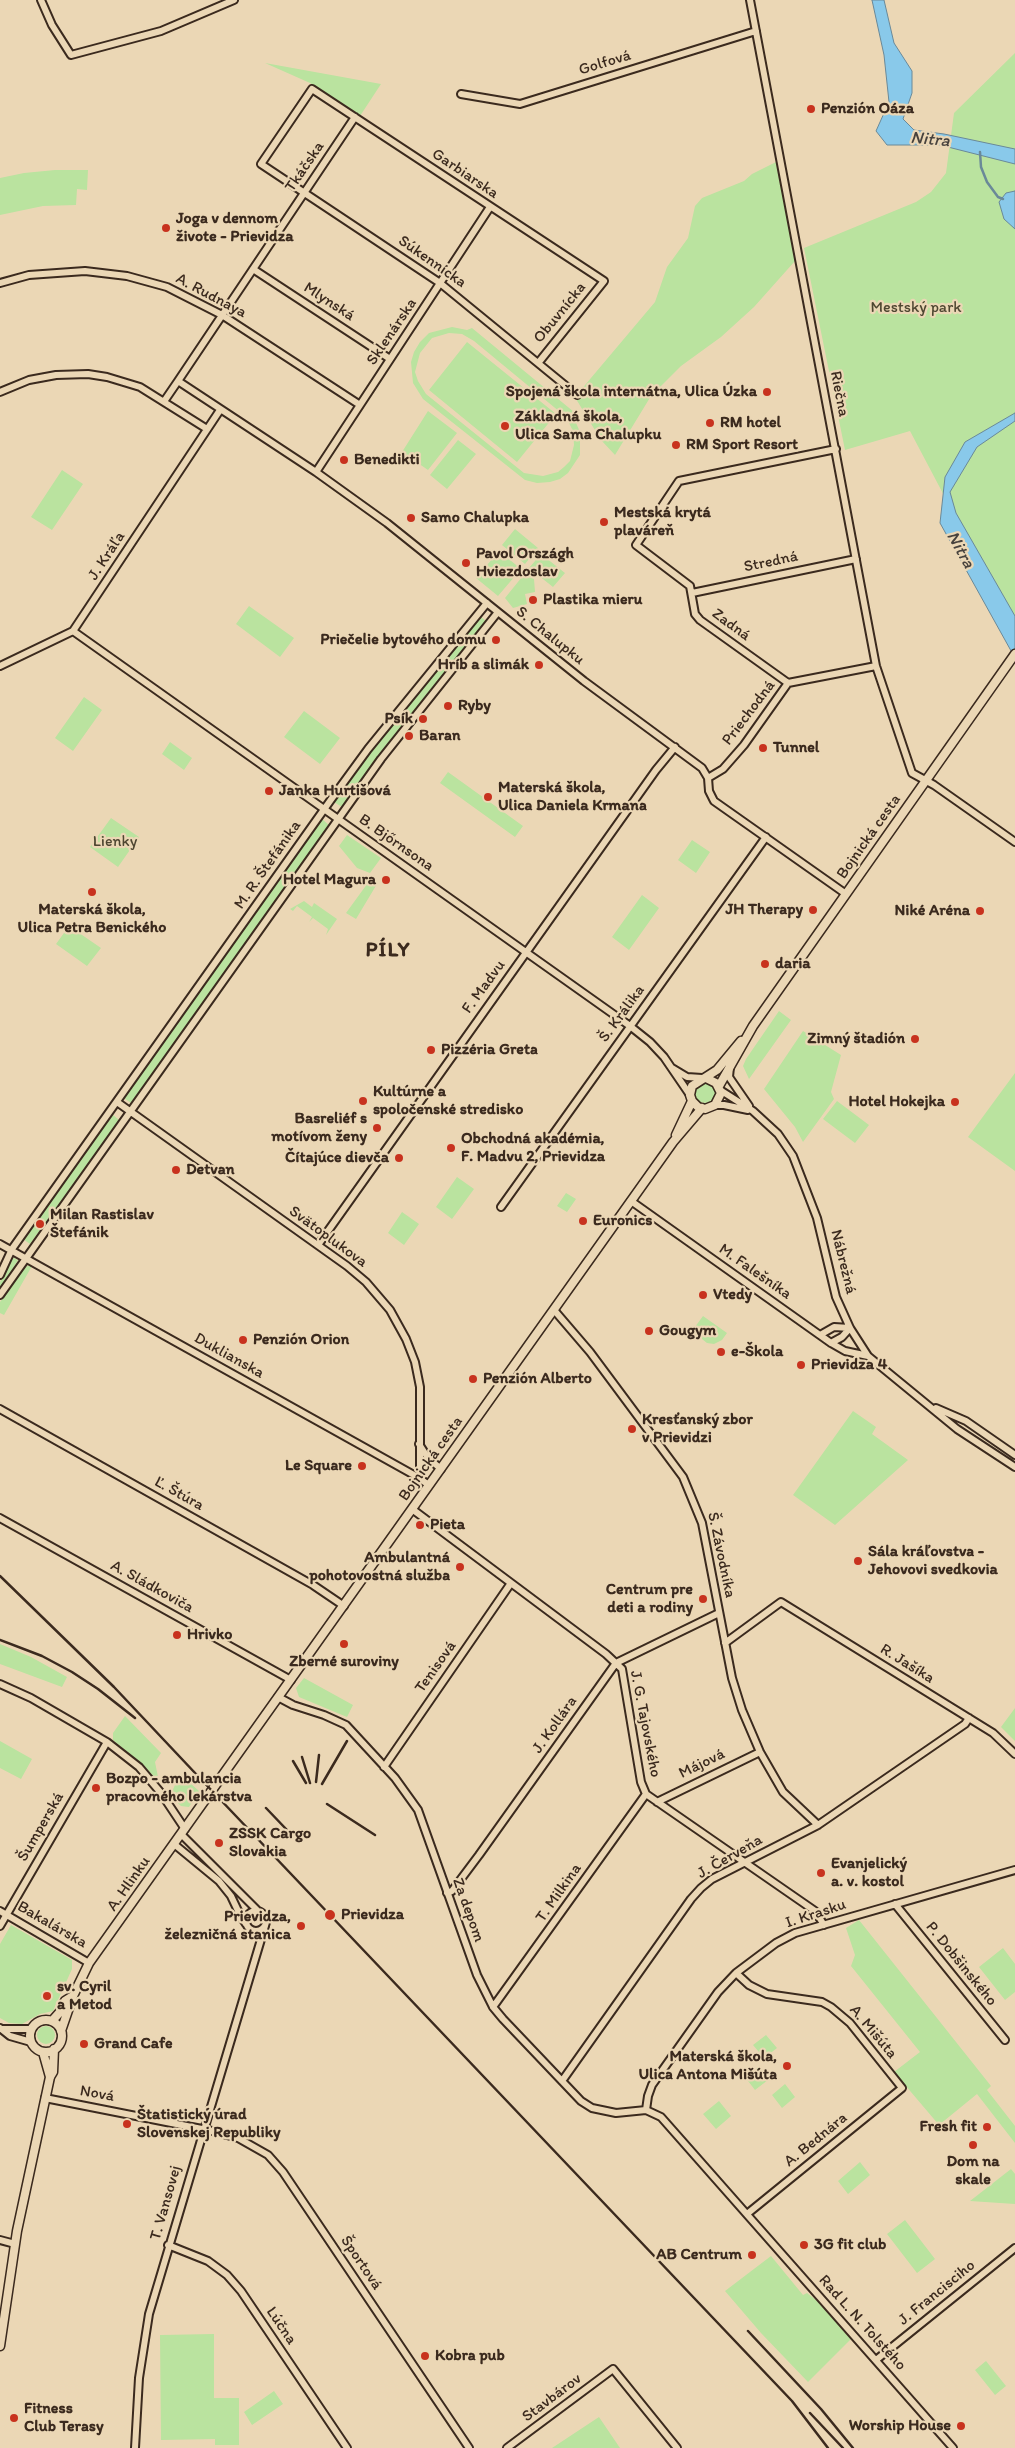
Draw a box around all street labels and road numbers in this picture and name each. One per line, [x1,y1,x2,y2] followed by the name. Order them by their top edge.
[577,46,633,80] street label: Golfová
[281,138,329,196] street label: Tkáčska
[428,145,502,203] street label: Garbiarska
[394,232,470,292] street label: Súkennícka
[172,269,250,323] street label: A. Rudnaya
[300,278,358,326] street label: Mlynská
[530,279,590,347] street label: Obuvnícka
[363,295,421,369] street label: Sklenárska
[825,369,853,419] street label: Riečna
[84,528,130,584] street label: J. Kráľa
[742,547,800,577] street label: Stredná
[512,603,588,669] street label: S. Chalupku
[708,605,754,645] street label: Zadná
[718,677,780,749] street label: Priechodná
[833,791,905,883] street label: Bojnická cesta
[355,810,437,876] street label: B. Bjőrnsona
[230,817,306,913] street label: M. R. Štefánika
[458,956,510,1018] street label: F. Madvu
[595,982,649,1046] street label: Š. Králika
[285,1202,371,1272] street label: Svätoplukova
[826,1228,860,1296] street label: Nábrežná
[715,1240,795,1304] street label: M. Falešníka
[191,1329,267,1383] street label: Duklianska
[395,1413,467,1505] street label: Bojnická cesta
[151,1473,207,1515] street label: Ľ. Štúra
[703,1510,739,1600] street label: Š. Závodníka
[107,1556,197,1618] street label: A. Sládkoviča
[411,1637,461,1697] street label: Tenisová
[876,1640,938,1688] street label: R. Jašíka
[625,1669,665,1779] street label: J. G. Tajovského
[528,1693,582,1757] street label: J. Kollára
[676,1745,728,1783] street label: Májová
[13,1789,69,1865] street label: Šumperská
[694,1831,766,1883] street label: J. Červeňa
[103,1853,155,1915] street label: A. Hlinku
[532,1860,586,1926] street label: T. Milkina
[448,1875,488,1945] street label: Za depom
[783,1895,849,1933] street label: I. Krasku
[14,1897,90,1953] street label: Bakalárska
[921,1918,1001,2010] street label: P. Dobšinského
[845,2001,901,2063] street label: A. Mišúta
[78,2082,116,2106] street label: Nová
[781,2109,851,2171] street label: A. Bednára
[146,2163,186,2243] street label: T. Vansovej
[336,2232,386,2294] street label: Športová
[895,2256,979,2330] street label: J. Francisciho
[814,2271,910,2375] street label: Rad L. N. Tolstého
[261,2303,301,2349] street label: Lúčna
[519,2369,585,2427] street label: Stavbárov

